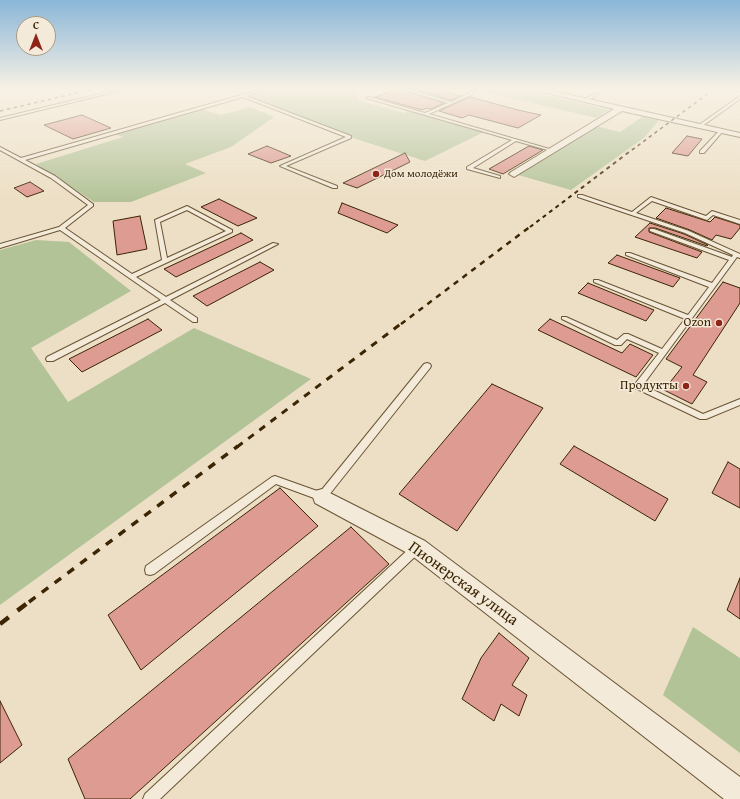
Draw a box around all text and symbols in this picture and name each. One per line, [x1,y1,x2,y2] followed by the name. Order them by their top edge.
[16,16,56,56] north arrow
[33,17,39,33] text: С
[384,167,458,181] place label: Дом молодёжи
[371,169,381,179] marker: Дом молодёжи
[683,315,711,331] place label: Ozon
[714,318,724,328] marker: Ozon
[620,378,678,394] place label: Продукты
[681,381,691,391] marker: Продукты
[404,538,522,630] street label: Пионерская улица

